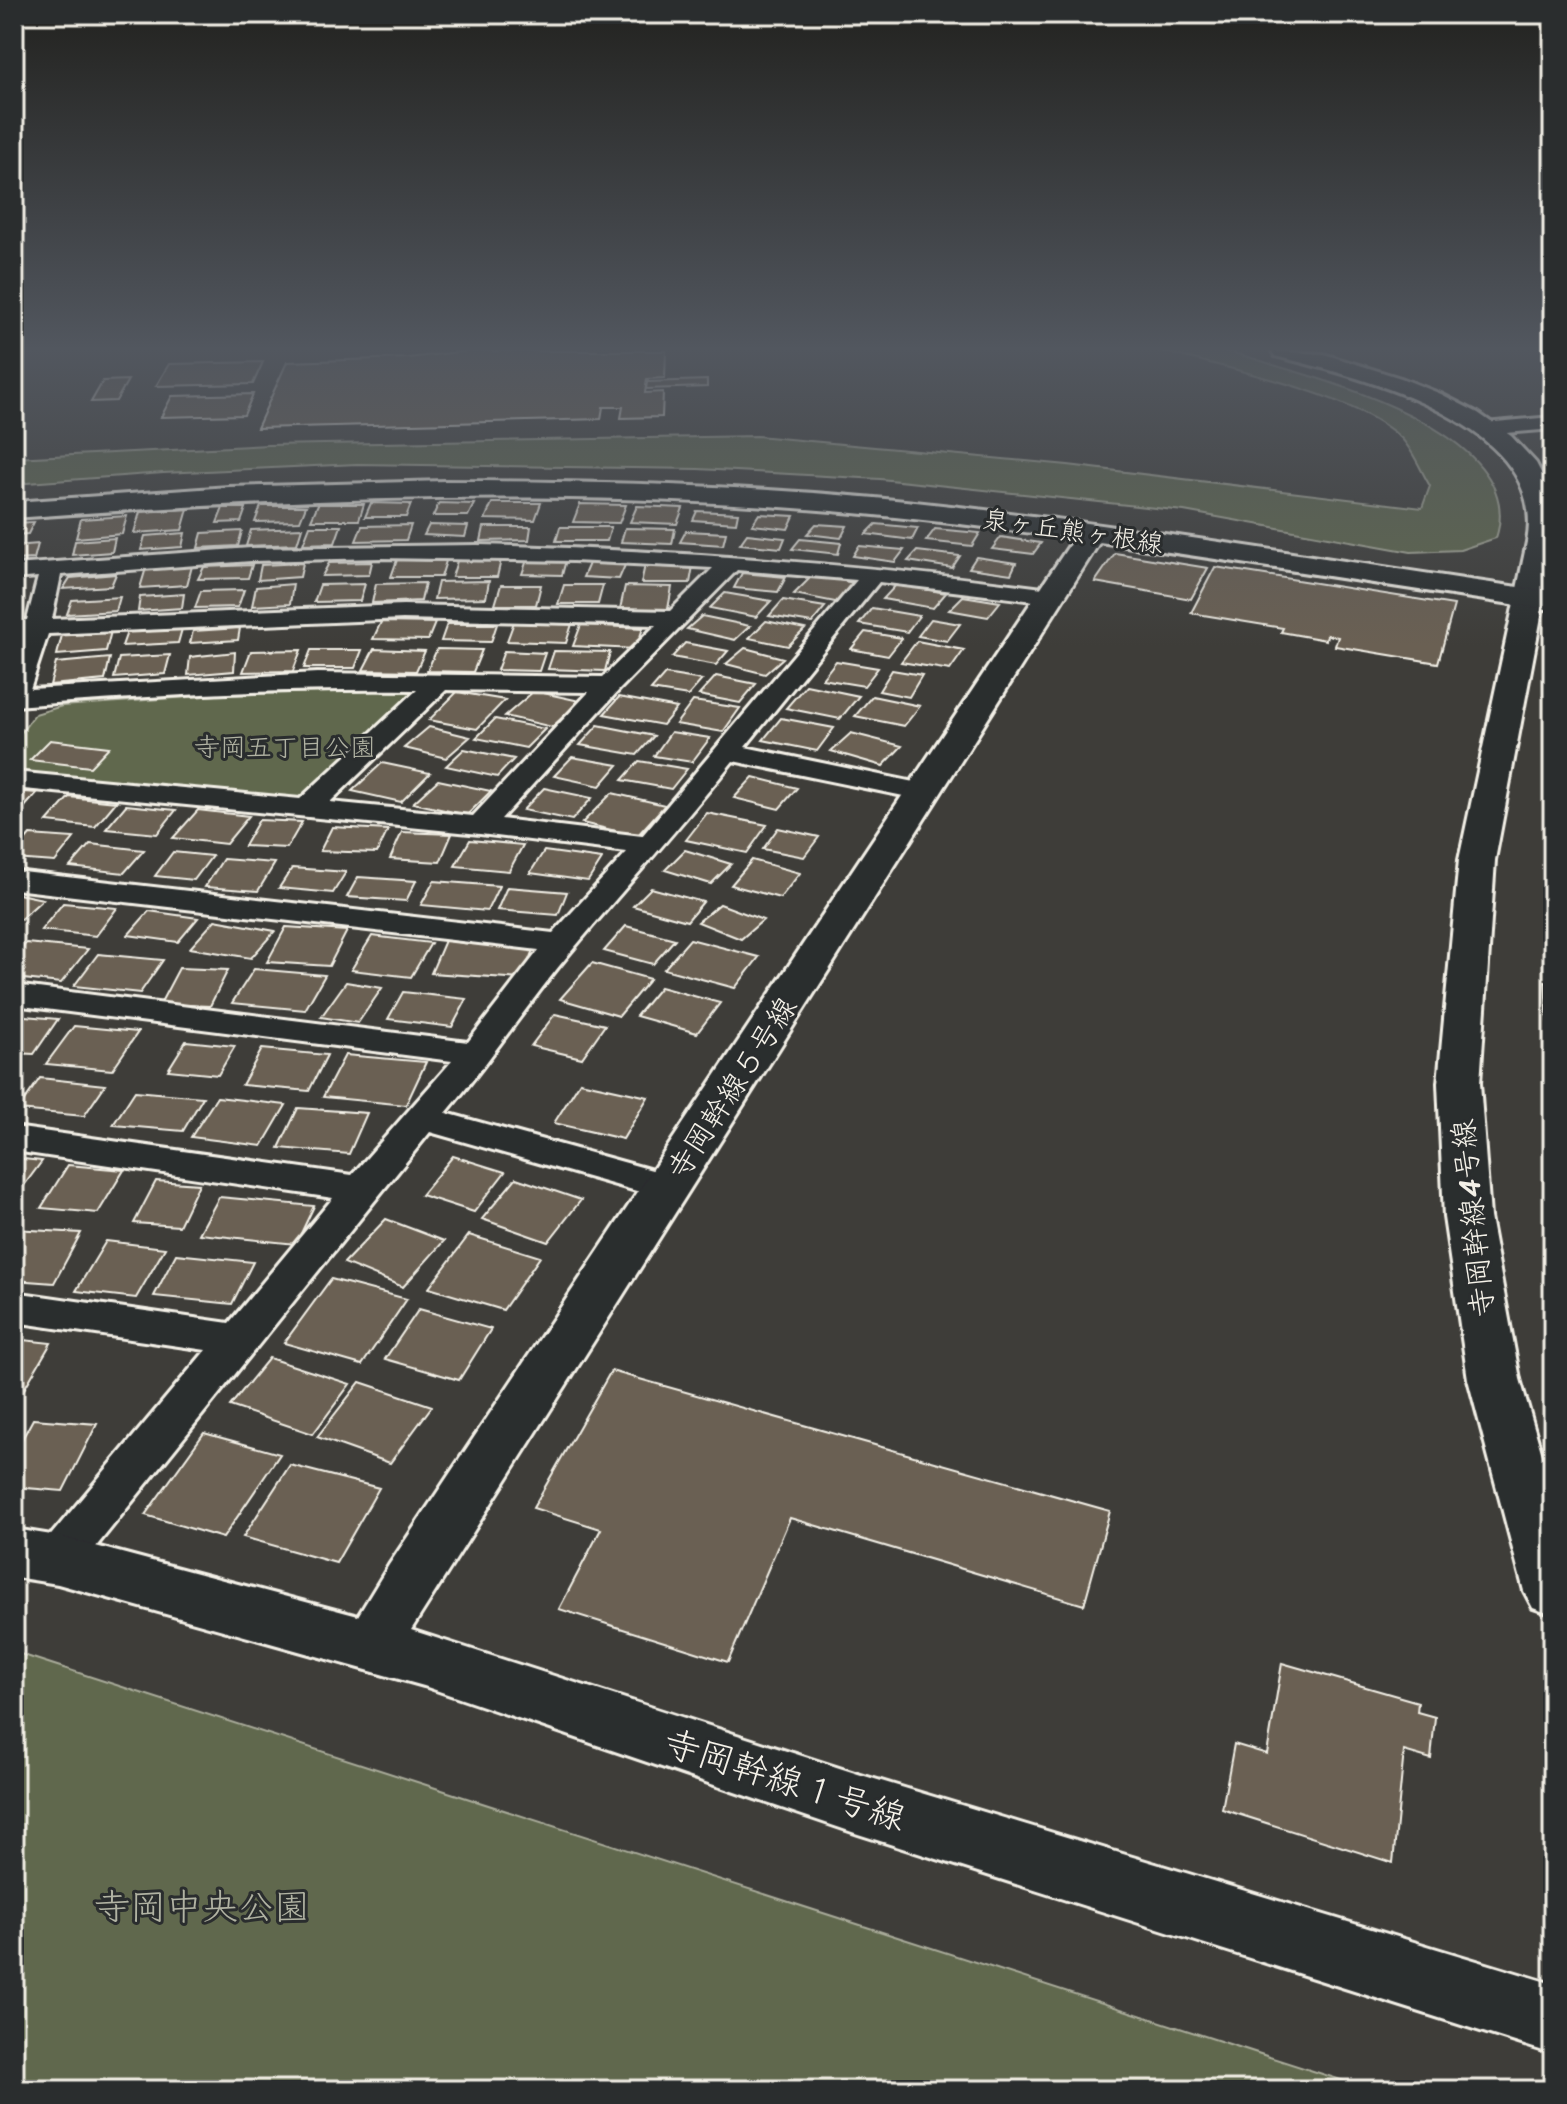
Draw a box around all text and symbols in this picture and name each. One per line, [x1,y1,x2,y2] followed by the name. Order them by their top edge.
[980,496,1166,566] street label: 泉ヶ丘熊ヶ根線
[194,724,376,770] park label: 寺岡五丁目公園
[652,985,812,1191] street label: 寺岡幹線５号線
[1436,1116,1510,1320] street label: 寺岡幹線4号線
[655,1711,914,1849] street label: 寺岡幹線１号線
[94,1875,310,1939] park label: 寺岡中央公園

